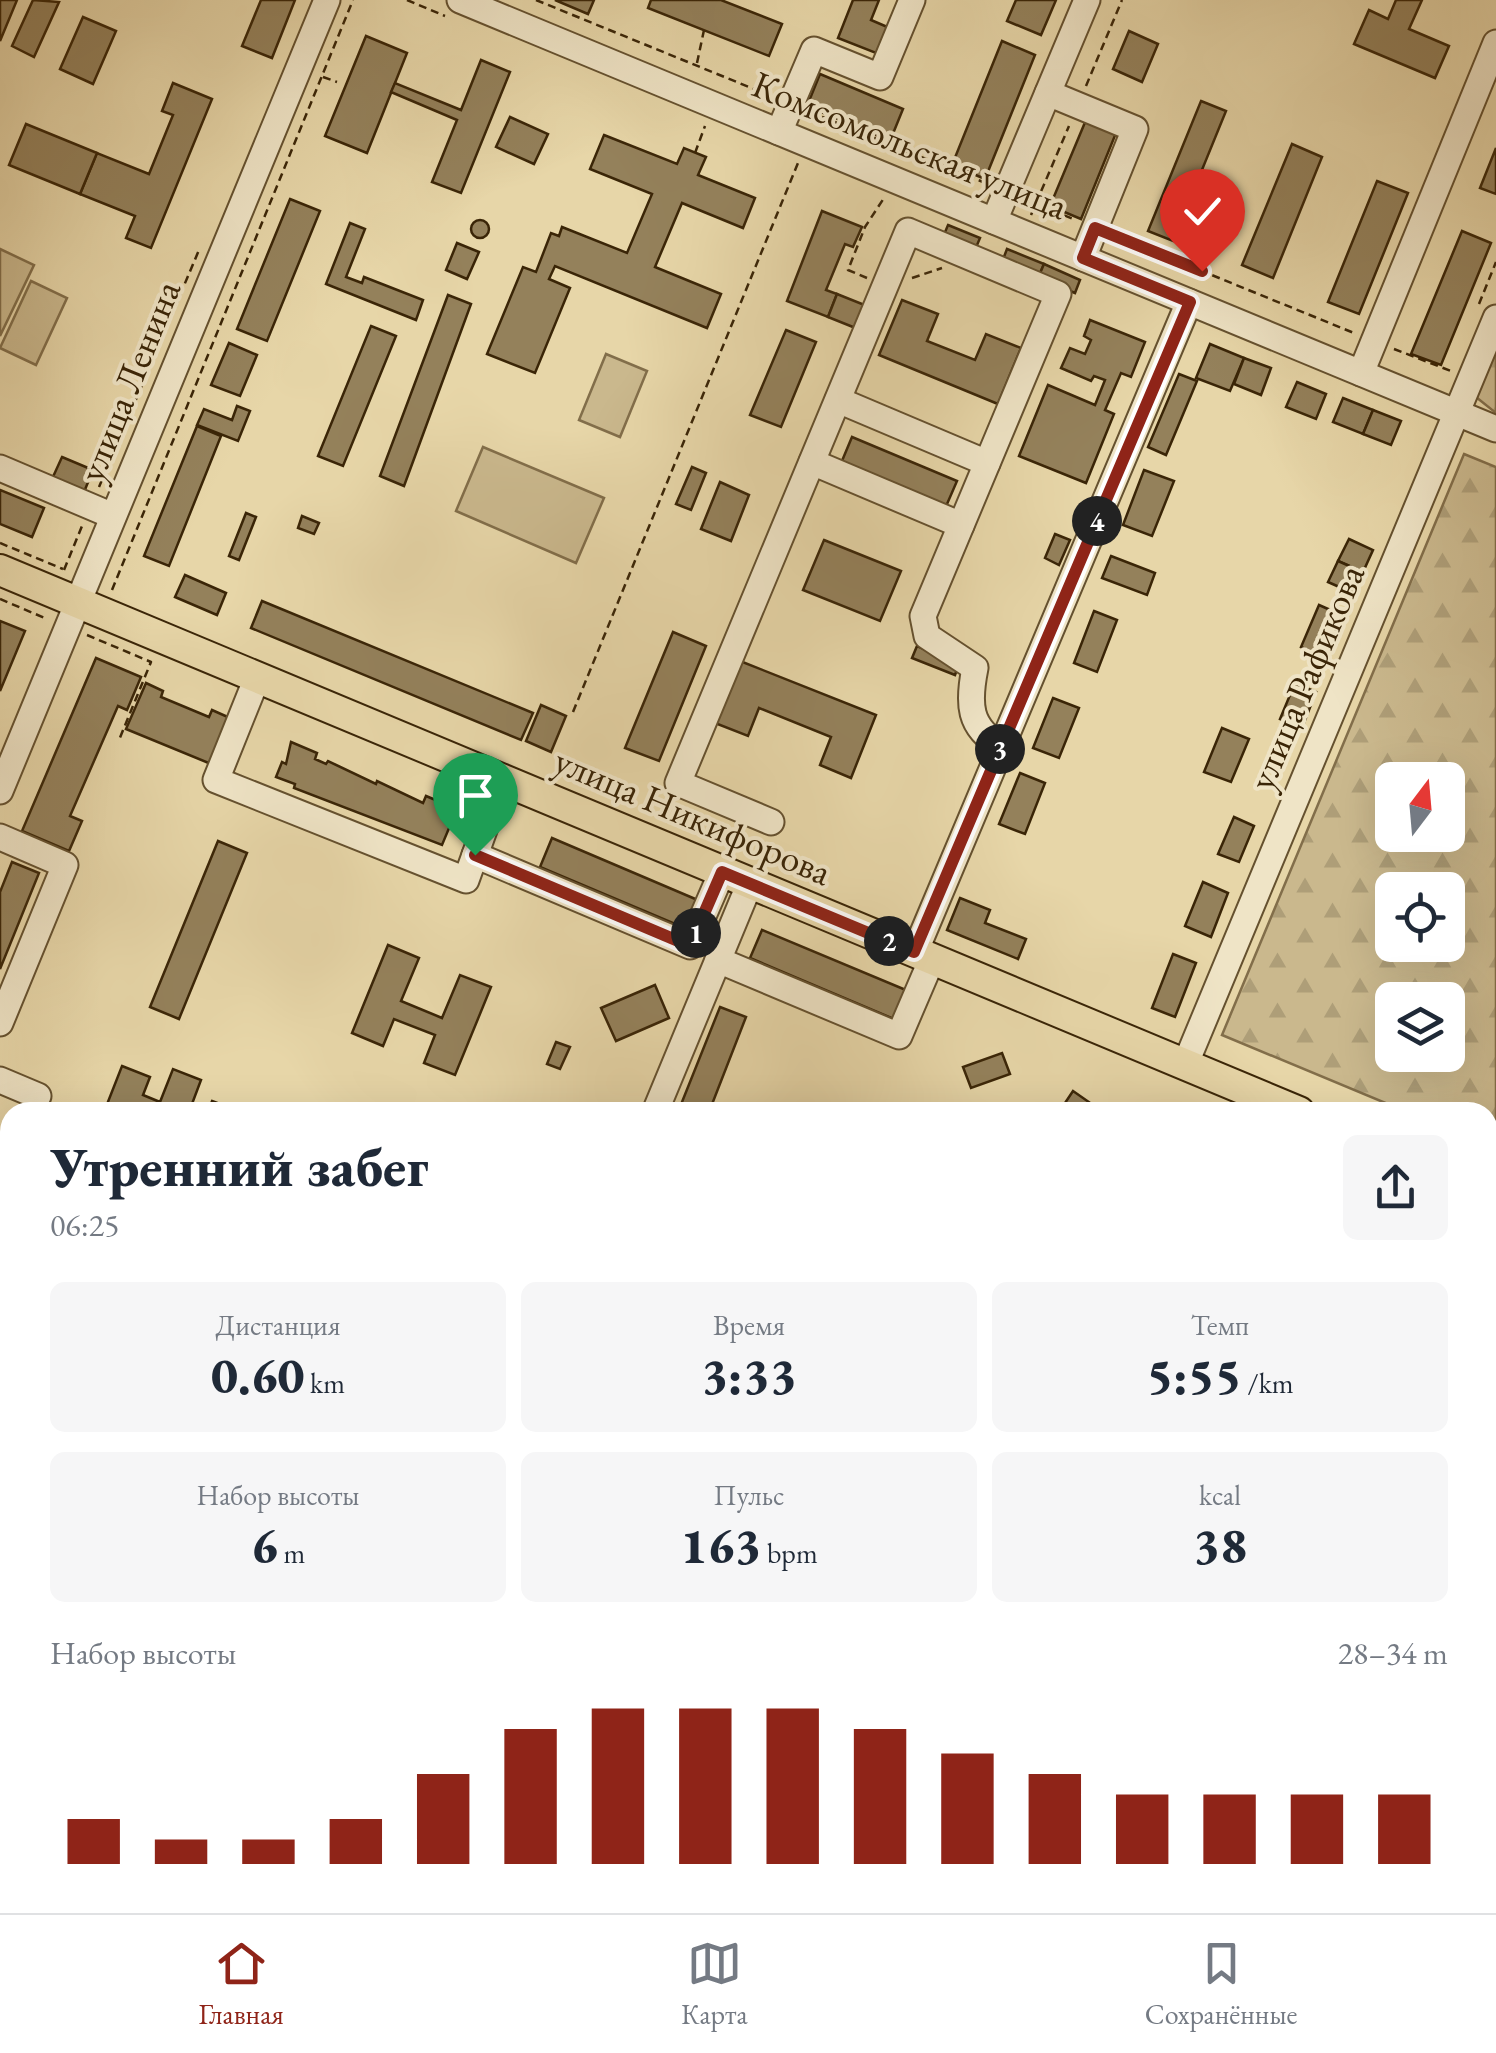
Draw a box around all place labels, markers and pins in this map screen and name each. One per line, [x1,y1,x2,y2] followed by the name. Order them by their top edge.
[1160,169,1245,272] pin
[1072,496,1122,546] pin: 4
[975,724,1025,774] pin: 3
[433,753,518,856] pin
[671,908,721,958] pin: 1
[864,916,914,966] pin: 2

